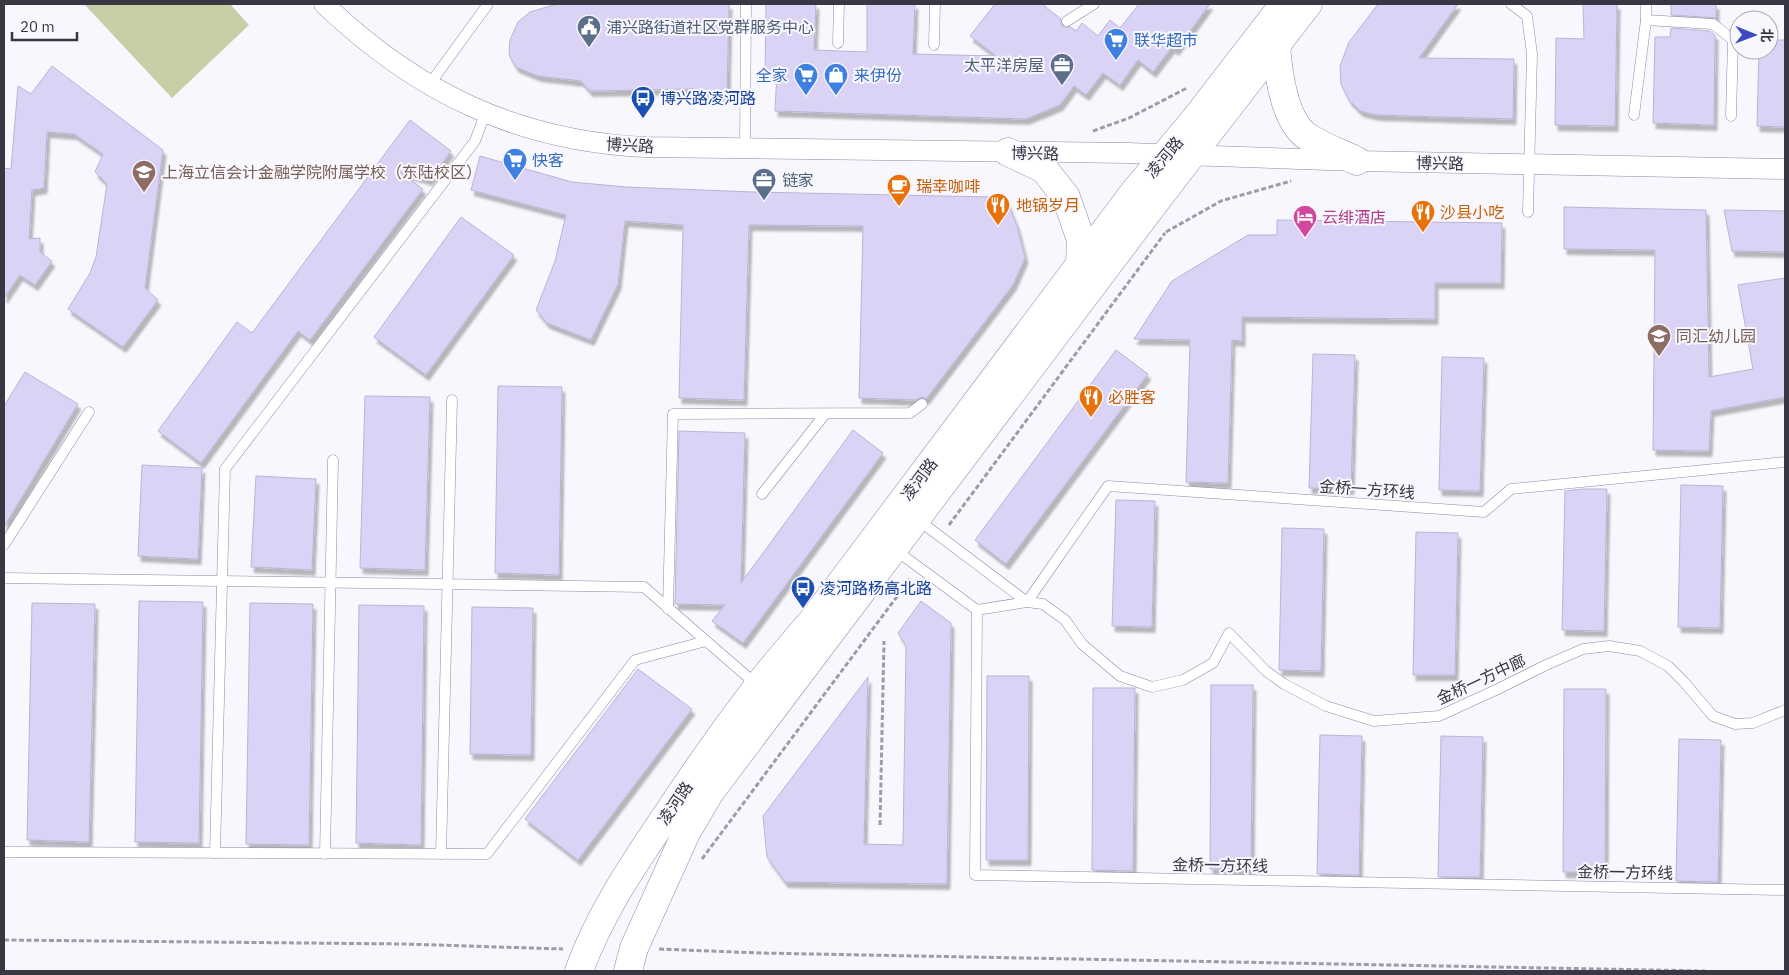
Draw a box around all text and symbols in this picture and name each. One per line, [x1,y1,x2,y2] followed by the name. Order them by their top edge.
[12,10,78,42] scale bar
[1729,10,1779,60] north arrow
[576,14,602,48] public building icon: 浦兴路街道社区党群服务中心
[20,17,55,36] text: 20 m
[606,17,814,37] place label: 浦兴路街道社区党群服务中心
[1103,27,1129,61] supermarket icon: 联华超市
[1758,28,1776,42] text: 北
[1134,30,1198,50] place label: 联华超市
[1049,52,1075,86] office icon: 太平洋房屋
[964,55,1044,75] place label: 太平洋房屋
[793,62,819,96] supermarket icon: 全家
[823,62,849,96] shop icon: 来伊份
[756,65,788,85] place label: 全家
[854,65,902,85] place label: 来伊份
[630,85,656,119] bus stop icon: 博兴路凌河路
[660,88,756,108] place label: 博兴路凌河路
[1141,132,1187,182] street label: 凌河路
[606,134,654,156] street label: 博兴路
[1011,143,1059,163] street label: 博兴路
[502,147,528,181] supermarket icon: 快客
[532,150,564,170] place label: 快客
[1416,153,1464,173] street label: 博兴路
[131,159,157,193] school or university icon: 上海立信会计金融学院附属学校（东陆校区）
[162,162,482,182] place label: 上海立信会计金融学院附属学校（东陆校区）
[751,167,777,201] office icon: 链家
[782,170,814,190] place label: 链家
[886,173,912,207] cafe icon: 瑞幸咖啡
[916,176,980,196] place label: 瑞幸咖啡
[985,192,1011,226] restaurant icon: 地锅岁月
[1016,195,1080,215] place label: 地锅岁月
[1410,199,1436,233] restaurant icon: 沙县小吃
[1440,202,1504,222] place label: 沙县小吃
[1292,204,1318,238] hotel icon: 云绯酒店
[1322,207,1386,227] place label: 云绯酒店
[1646,323,1672,357] school or university icon: 同汇幼儿园
[1676,326,1756,346] place label: 同汇幼儿园
[1078,384,1104,418] restaurant icon: 必胜客
[1108,387,1156,407] place label: 必胜客
[897,454,941,504] street label: 凌河路
[1318,476,1416,502] street label: 金桥一方环线
[790,575,816,609] bus stop icon: 凌河路杨高北路
[820,578,932,598] place label: 凌河路杨高北路
[1433,650,1529,708] street label: 金桥一方中廊
[653,778,697,828] street label: 凌河路
[1172,854,1268,876] street label: 金桥一方环线
[1577,861,1673,883] street label: 金桥一方环线

